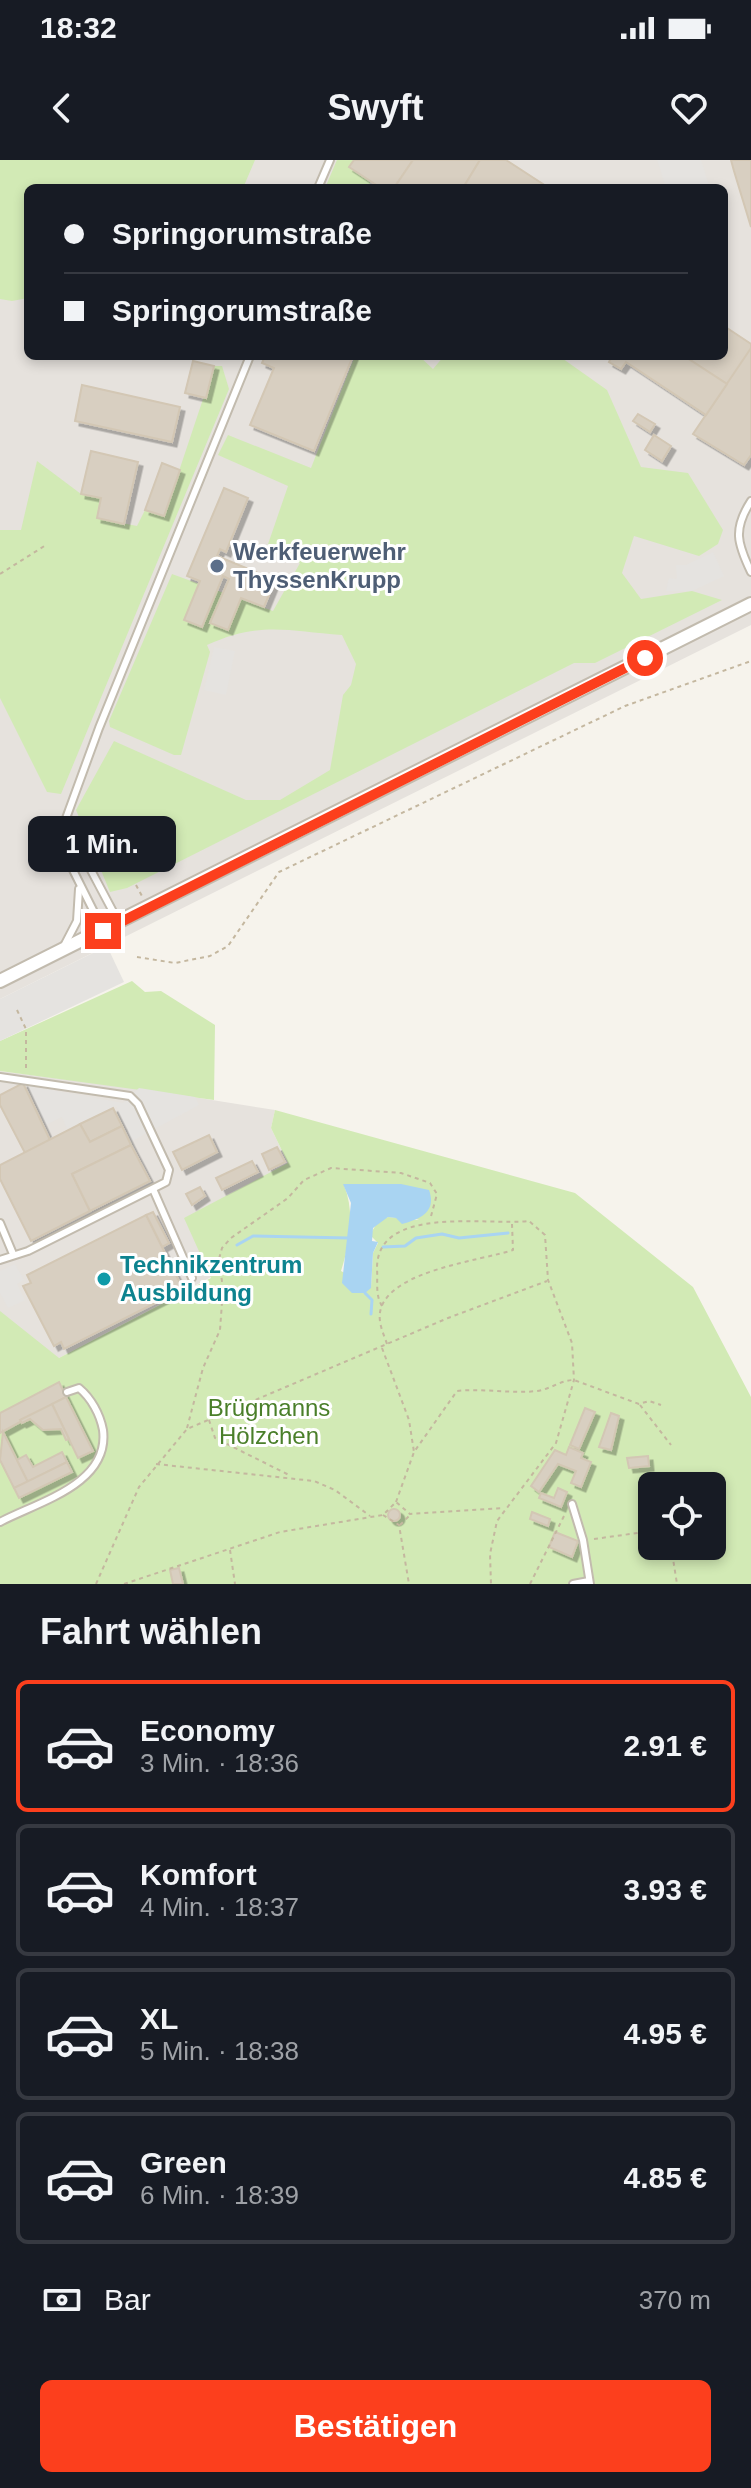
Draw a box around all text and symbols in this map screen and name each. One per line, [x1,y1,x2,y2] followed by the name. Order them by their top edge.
[40,11,117,44] text: 18:32
[40,86,84,130] icon: back
[667,86,711,130] icon: heart
[327,87,424,128] text: Swyft
[112,217,372,250] text: Springorumstraße
[112,294,372,327] text: Springorumstraße
[233,538,406,593] place label: Werkfeuerwehr ThyssenKrupp
[208,557,226,575] marker: Werkfeuerwehr ThyssenKrupp
[627,640,663,676] route start
[29,815,177,871] callout: 1 Min.
[65,829,139,859] text: 1 Min.
[85,913,121,949] route end
[120,1251,302,1306] place label: Technikzentrum Ausbildung
[95,1270,113,1288] marker: Technikzentrum Ausbildung
[208,1394,330,1449] park label: Brügmanns Hölzchen
[638,1472,726,1560] map controls
[638,1472,726,1560] button: locate
[40,1611,262,1652] text: Fahrt wählen
[44,1710,116,1782] icon: car
[140,1714,275,1747] text: Economy
[624,1729,707,1762] text: 2.91 €
[140,1748,299,1778] text: 3 Min. · 18:36
[44,1854,116,1926] icon: car
[140,1858,257,1891] text: Komfort
[624,1873,707,1906] text: 3.93 €
[140,1892,299,1922] text: 4 Min. · 18:37
[44,1998,116,2070] icon: car
[140,2002,178,2035] text: XL
[624,2017,707,2050] text: 4.95 €
[140,2036,299,2066] text: 5 Min. · 18:38
[44,2142,116,2214] icon: car
[140,2146,227,2179] text: Green
[624,2161,707,2194] text: 4.85 €
[140,2180,299,2210] text: 6 Min. · 18:39
[40,2278,84,2322] icon: cash
[104,2283,151,2316] text: Bar
[639,2285,711,2315] text: 370 m
[40,2380,711,2472] button: Bestätigen

